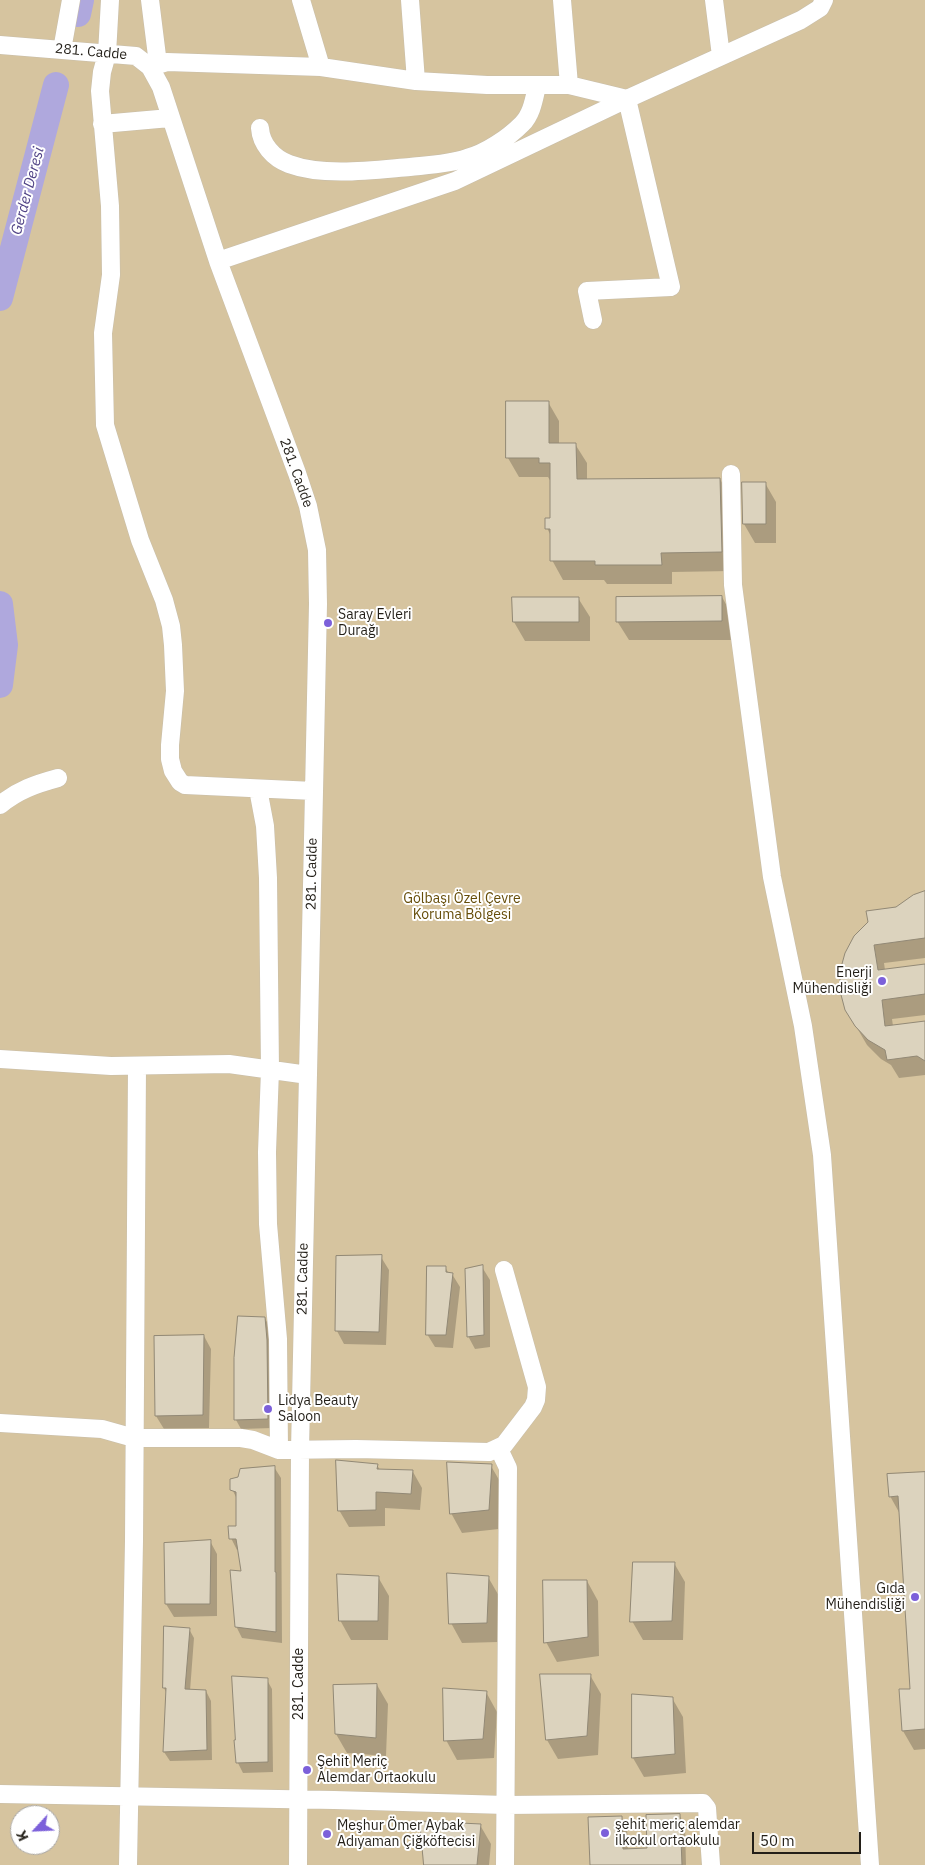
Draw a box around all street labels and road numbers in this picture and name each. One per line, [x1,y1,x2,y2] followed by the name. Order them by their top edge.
[54,40,128,64] street label: 281. Cadde
[276,436,316,510] street label: 281. Cadde
[303,838,321,910] street label: 281. Cadde
[294,1243,312,1315] street label: 281. Cadde
[291,1648,307,1720] street label: 281. Cadde

